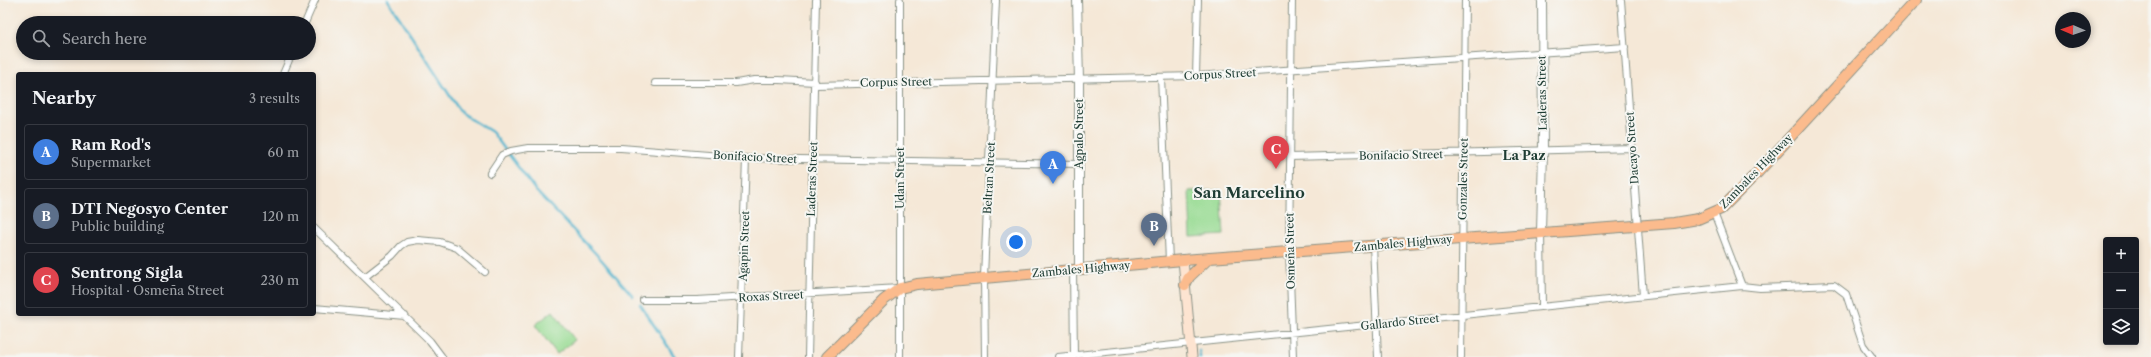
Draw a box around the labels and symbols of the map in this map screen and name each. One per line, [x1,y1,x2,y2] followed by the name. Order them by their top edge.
[2055,12,2091,48] north arrow
[1534,55,1550,131] street label: Laderas Street
[1184,65,1257,83] street label: Corpus Street
[860,74,932,90] street label: Corpus Street
[1072,99,1086,170] street label: Agpalo Street
[1622,111,1642,185] street label: Dacayo Street
[1717,130,1796,211] street label: Zambales Highway
[1263,136,1289,169] pin: C
[1455,138,1471,220] street label: Gonzales Street
[804,141,820,217] street label: Laderas Street
[980,141,998,215] street label: Beltran Street
[893,147,907,209] street label: Udan Street
[1359,147,1443,163] street label: Bonifacio Street
[1502,147,1546,163] district label: La Paz
[713,148,798,166] street label: Bonifacio Street
[1040,151,1066,184] pin: A
[1193,183,1305,202] district label: San Marcelino
[736,210,752,283] street label: Agapin Street
[1282,212,1298,290] street label: Osmeña Street
[1141,213,1167,246] pin: B
[1006,232,1026,252] your location
[1353,232,1454,254] street label: Zambales Highway
[1031,258,1132,280] street label: Zambales Highway
[738,287,804,305] street label: Roxas Street
[1360,311,1440,333] street label: Gallardo Street

